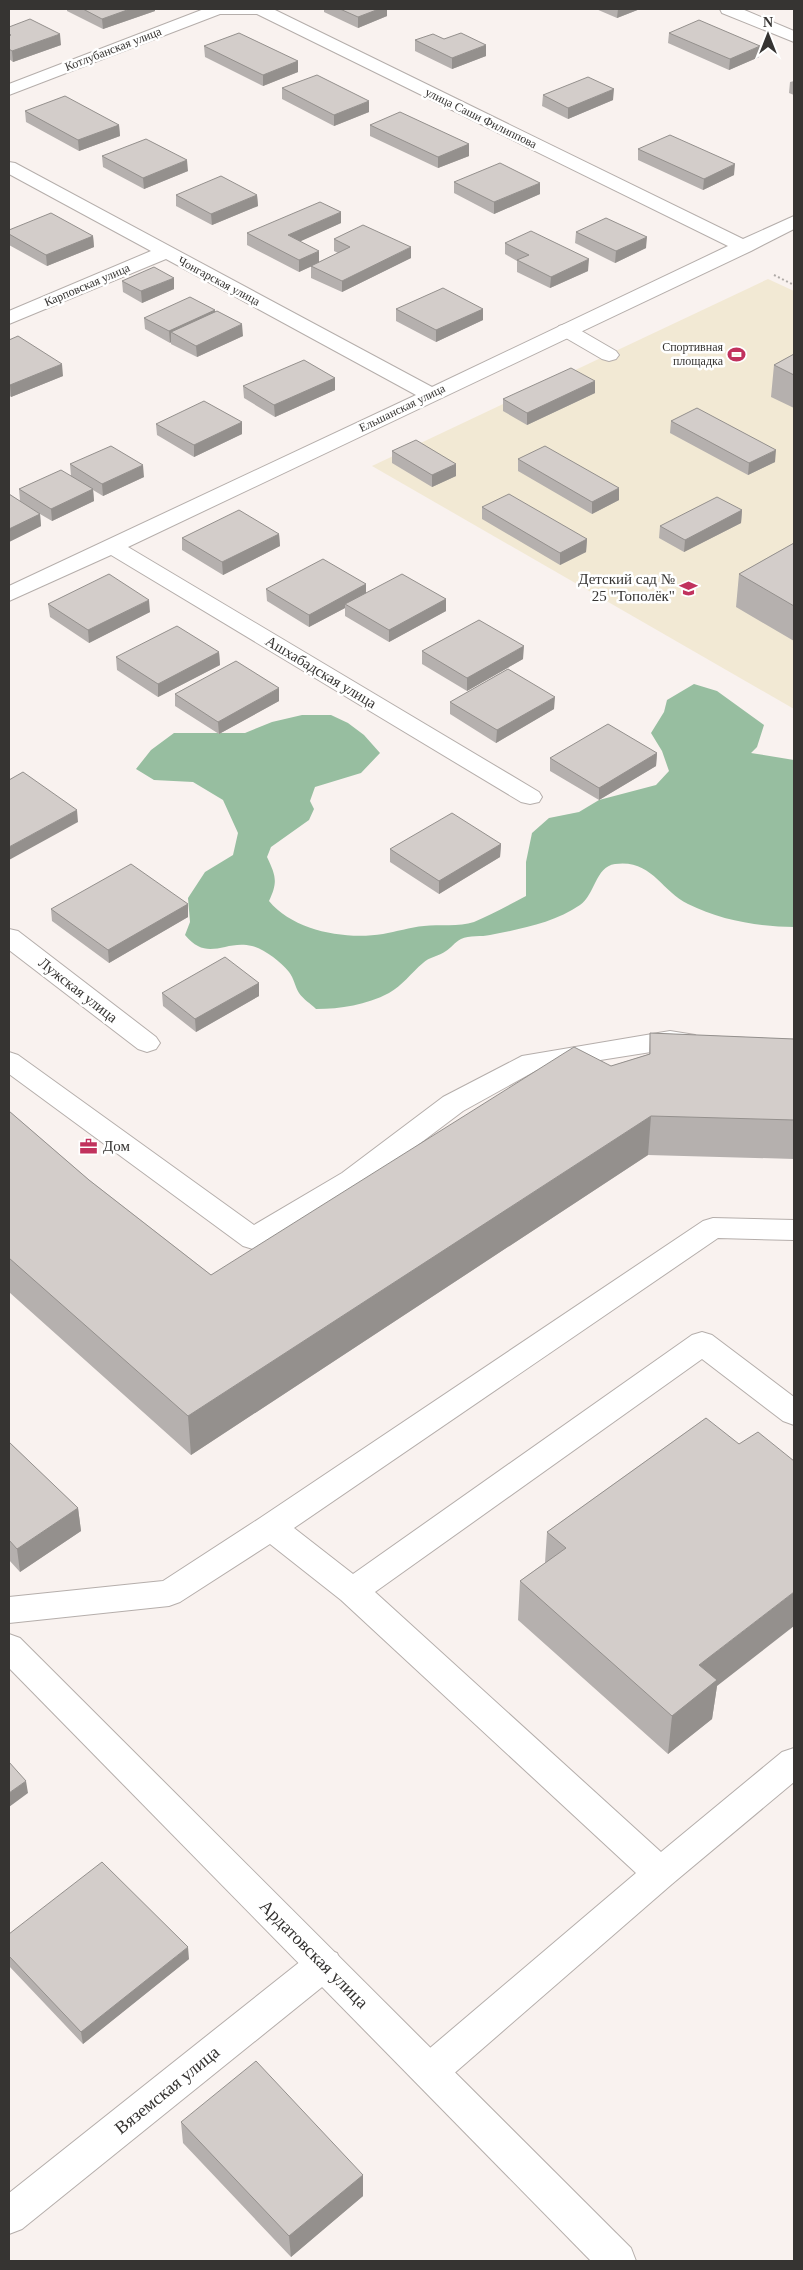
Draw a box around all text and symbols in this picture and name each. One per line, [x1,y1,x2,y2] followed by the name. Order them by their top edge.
[743,10,793,60] north arrow
[763,15,773,30] text: N
[63,24,164,74] street label: Котлубанская улица
[423,85,540,151] street label: улица Саши Филиппова
[176,253,263,309] street label: Чонгарская улица
[42,260,133,309] street label: Карповская улица
[662,340,724,368] place label: Спортивная площадка
[727,344,747,364] sports icon: Спортивная площадка
[357,381,448,435] street label: Ельшанская улица
[578,571,675,604] place label: Детский сад № 25 "Тополёк"
[679,578,699,598] school or university icon: Детский сад № 25 "Тополёк"
[263,633,380,712] street label: Ашхабадская улица
[36,954,121,1026] street label: Лужская улица
[79,1136,99,1156] office icon: Дом
[103,1138,130,1154] place label: Дом
[256,1896,372,2012] street label: Ардатовская улица
[111,2042,223,2138] street label: Вяземская улица

